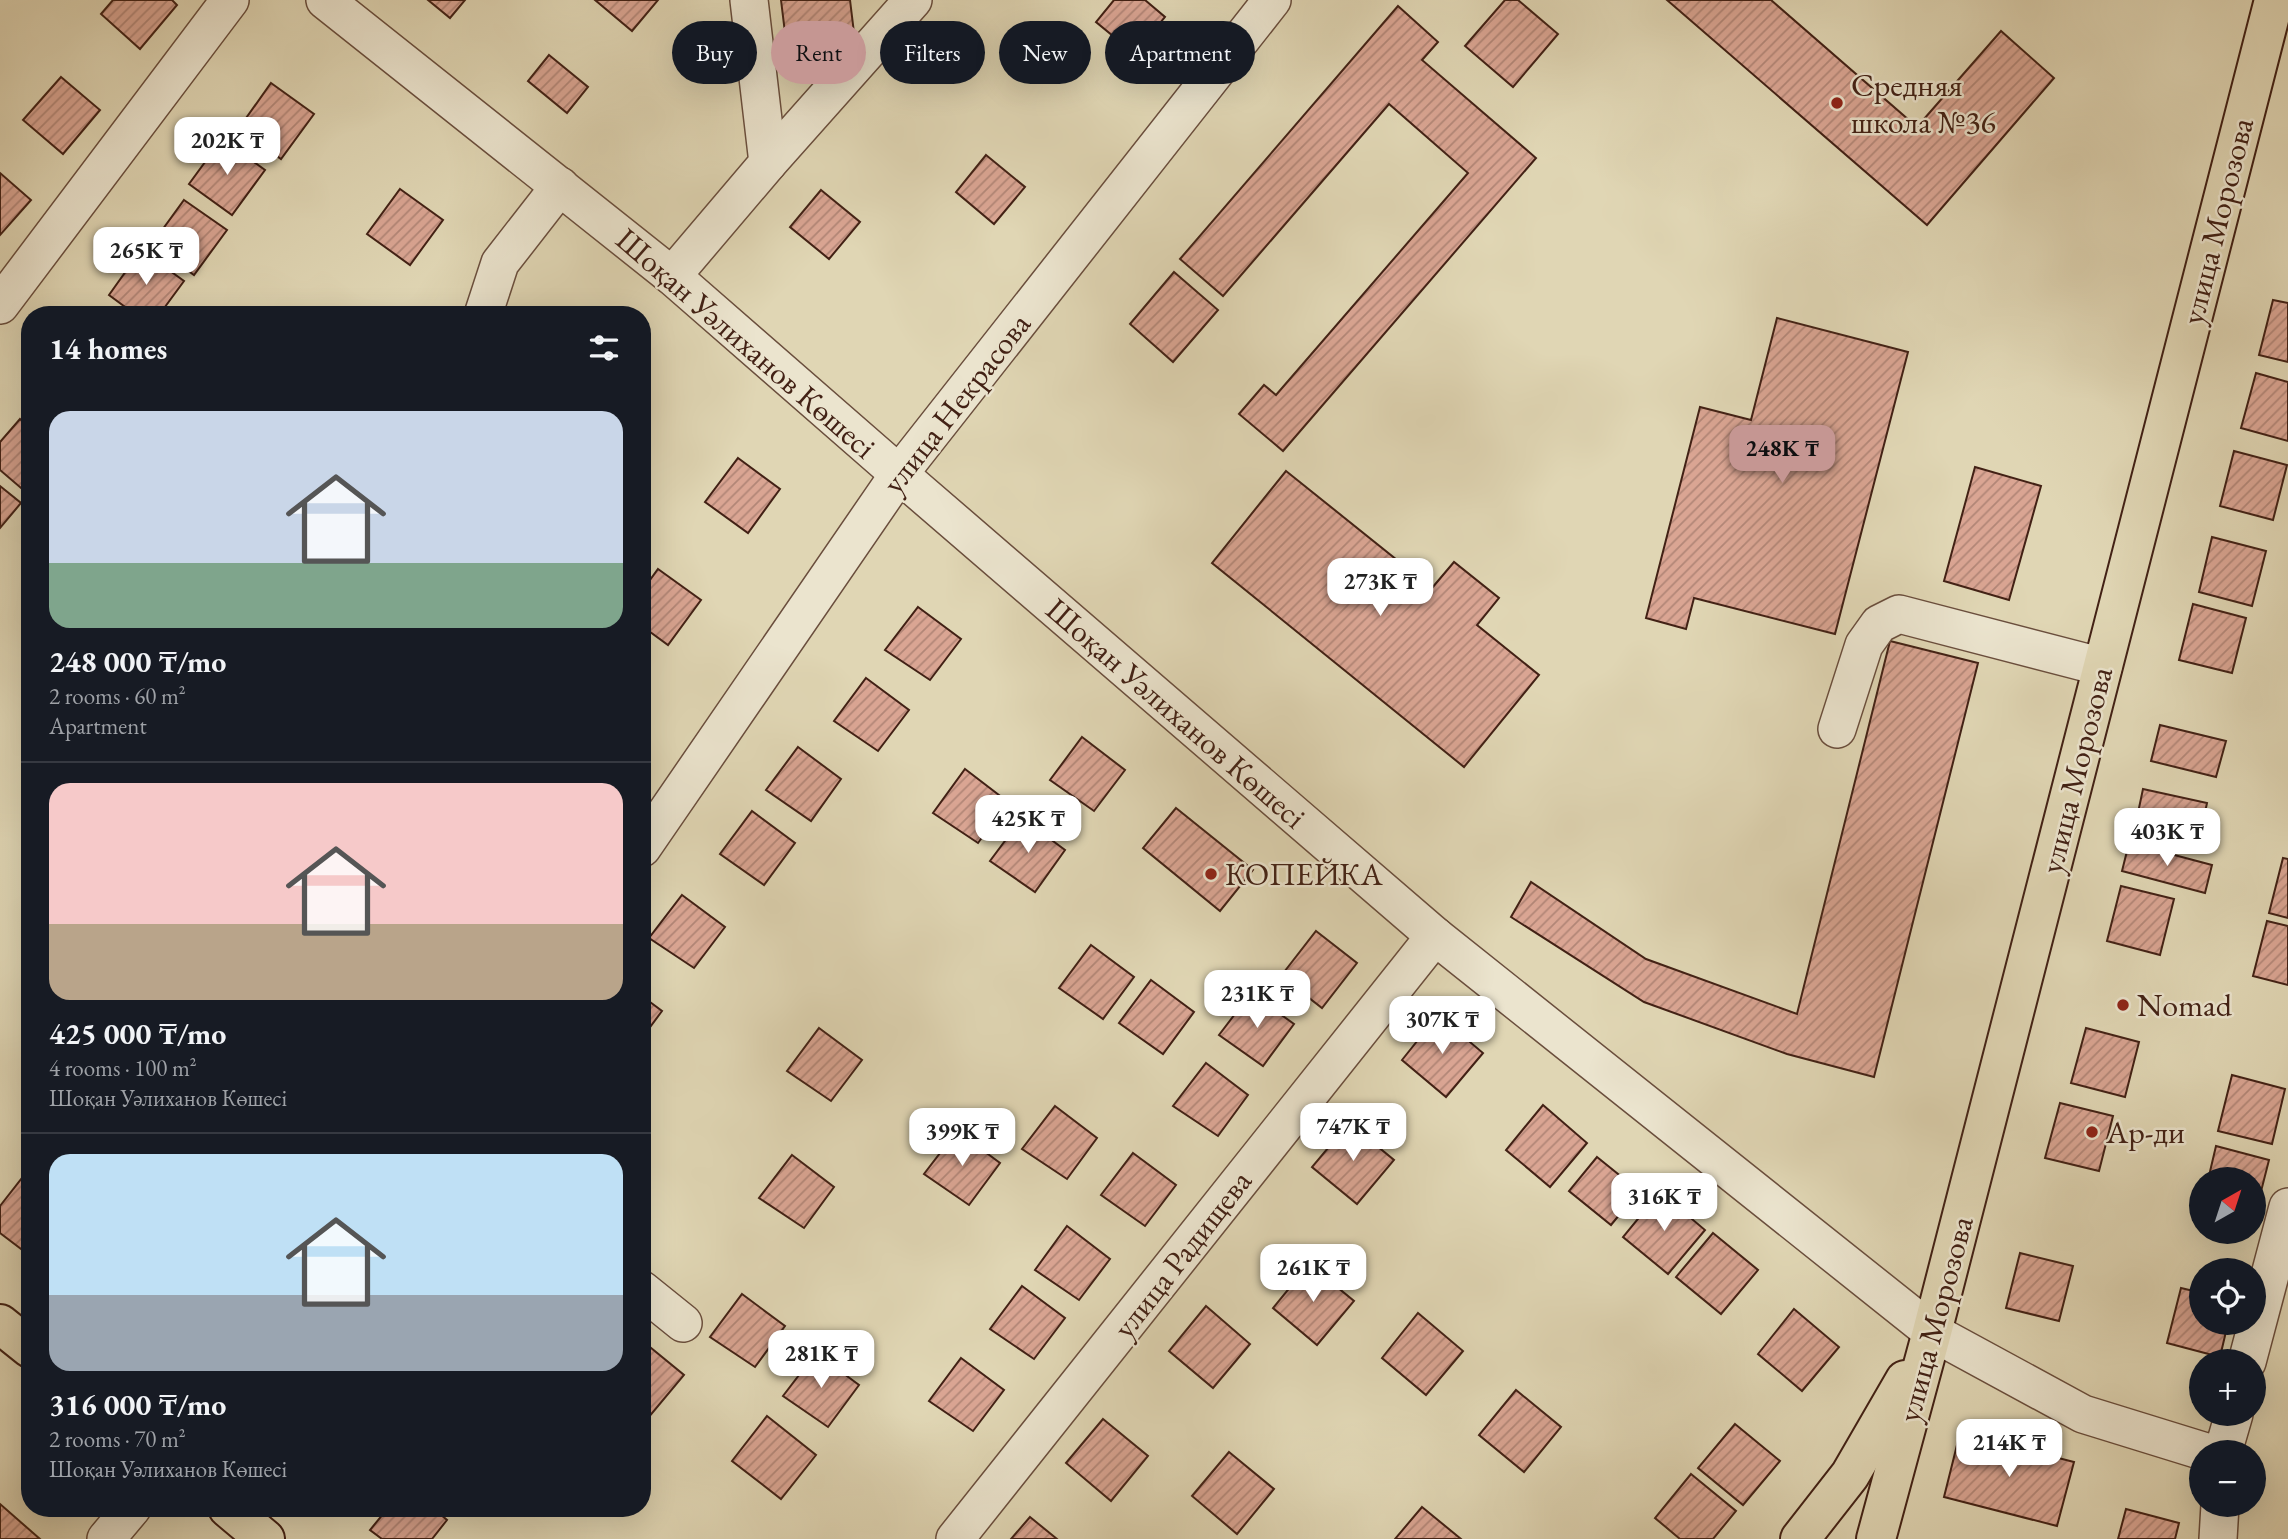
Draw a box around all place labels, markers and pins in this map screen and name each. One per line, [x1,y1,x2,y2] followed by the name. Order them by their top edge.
[1851,64,1996,143] place label: Средняя школа №36
[1829,95,1845,111] marker: Средняя школа №36
[170,118,284,177] pin: 202K ₸
[89,228,203,287] pin: 265K ₸
[1725,426,1839,485] pin: 248K ₸
[1323,558,1437,618] pin: 273K ₸
[971,796,1085,855] pin: 425K ₸
[2110,808,2224,868] pin: 403K ₸
[1225,853,1384,895] place label: КОПЕЙКА
[1203,866,1219,882] marker: КОПЕЙКА
[1200,970,1314,1030] pin: 231K ₸
[2137,984,2233,1026] place label: Nomad
[1385,996,1499,1056] pin: 307K ₸
[2115,997,2131,1013] marker: Nomad
[1296,1104,1410,1163] pin: 747K ₸
[905,1108,1019,1168] pin: 399K ₸
[2105,1111,2185,1153] place label: Ар-ди
[2084,1124,2100,1140] marker: Ар-ди
[1607,1174,1721,1233] pin: 316K ₸
[1256,1244,1370,1304] pin: 261K ₸
[764,1330,878,1390] pin: 281K ₸
[1952,1420,2066,1479] pin: 214K ₸

